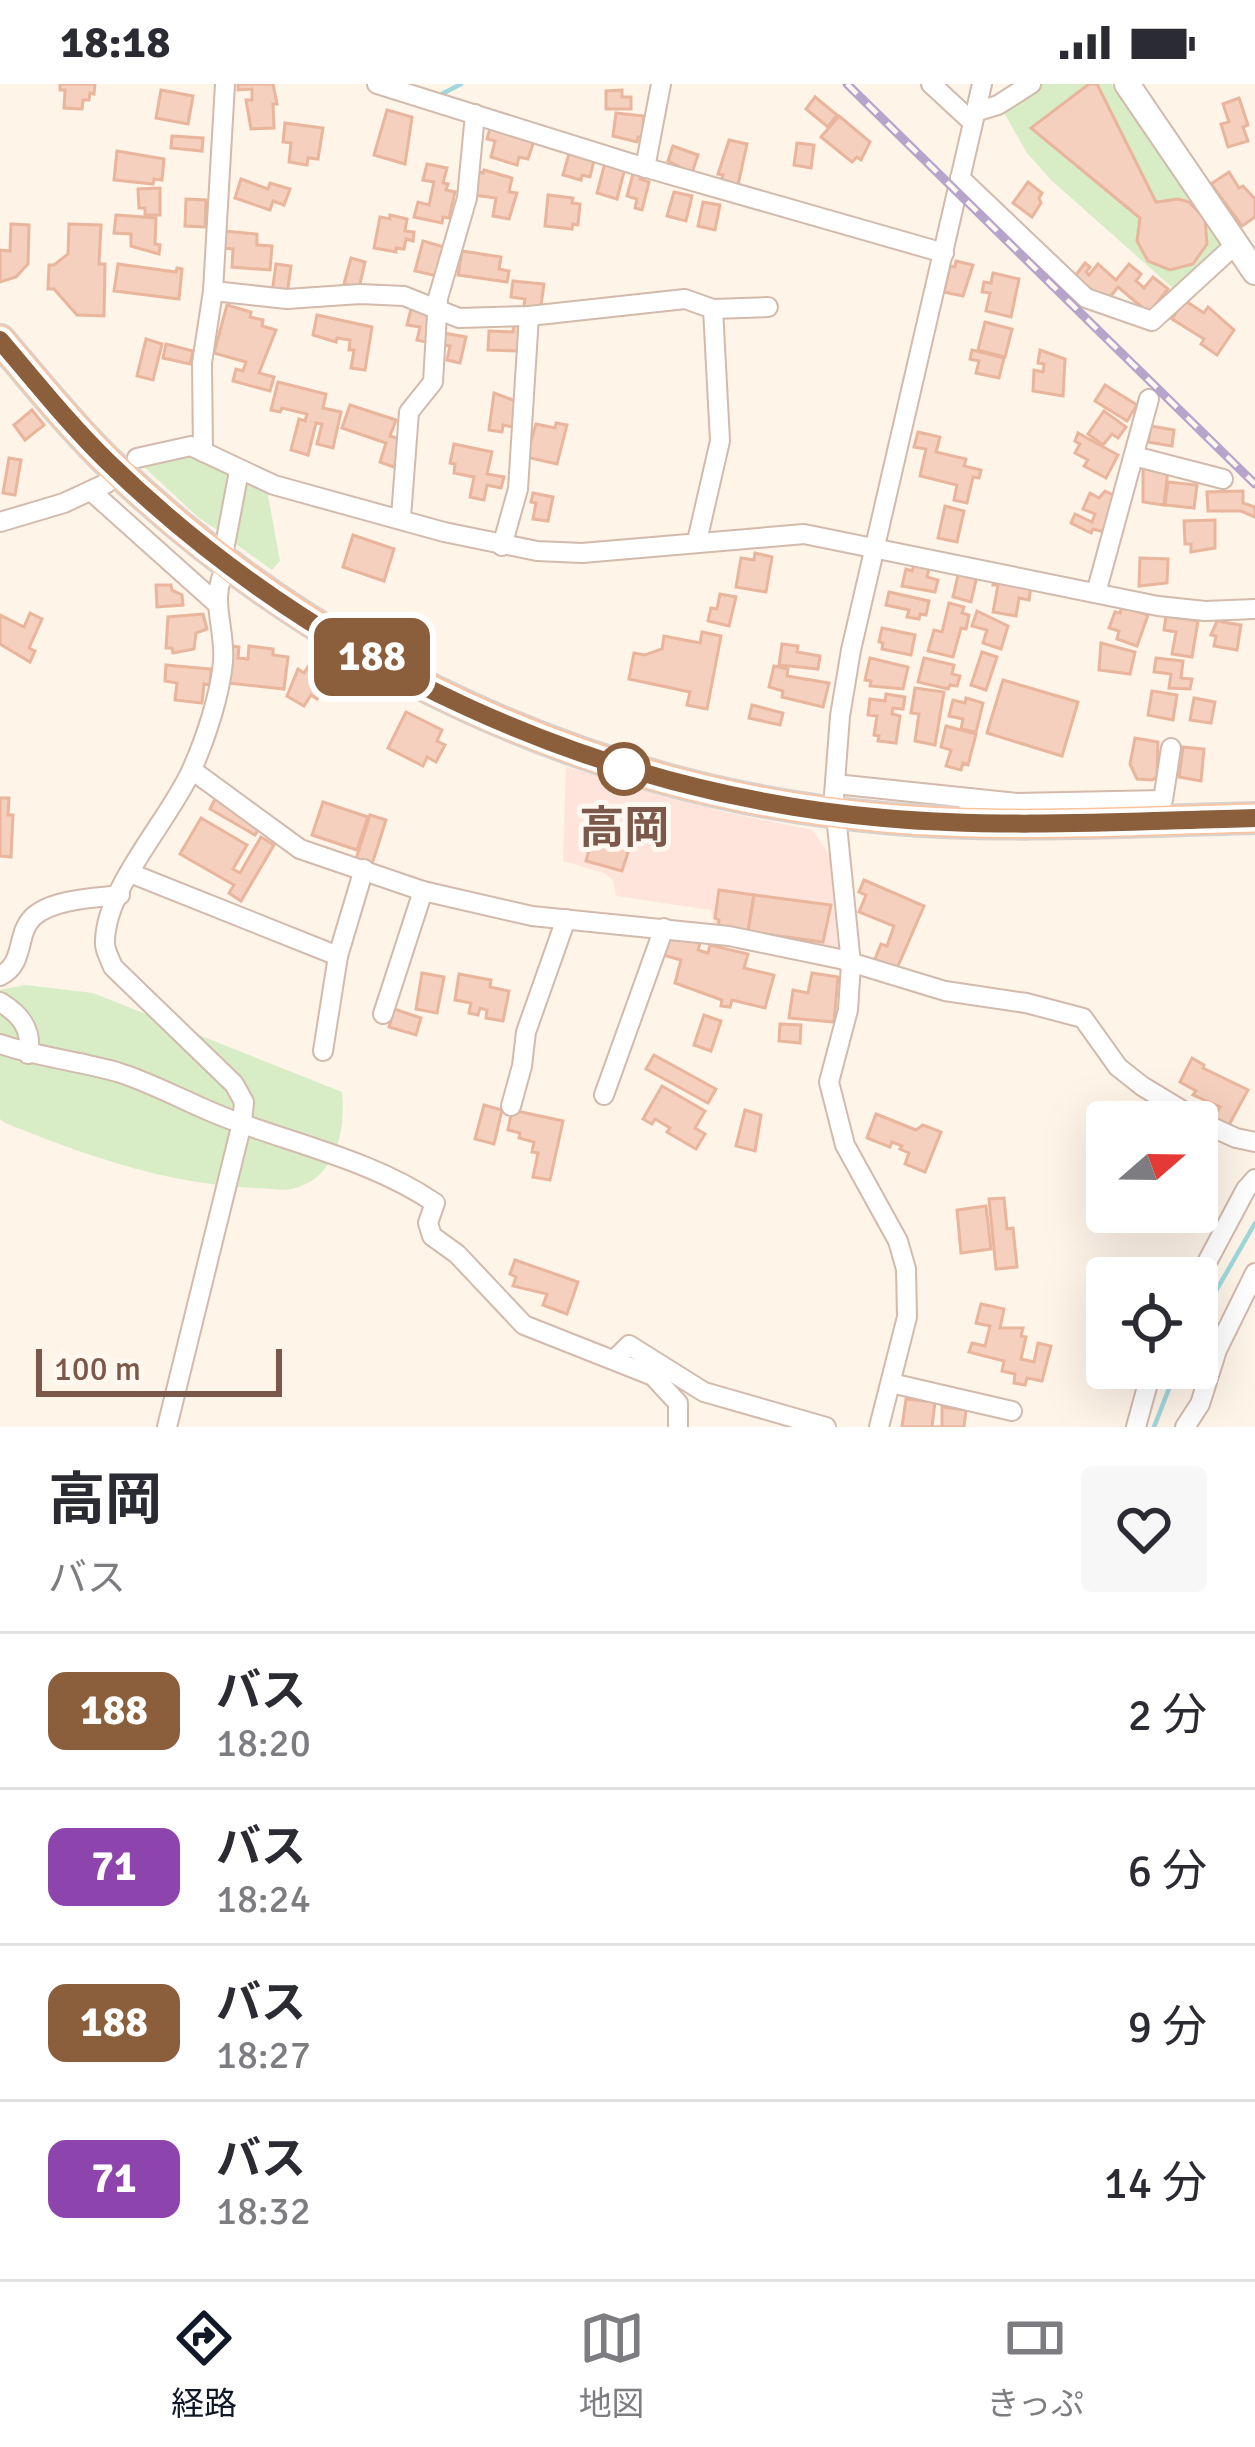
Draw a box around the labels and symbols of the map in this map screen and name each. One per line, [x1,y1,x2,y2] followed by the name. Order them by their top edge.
[303,618,441,696] line badge: 188
[599,744,649,794] marker: 高岡
[579,801,669,856] place label: 高岡
[1086,1101,1218,1233] north arrow
[36,1343,282,1396] scale bar

